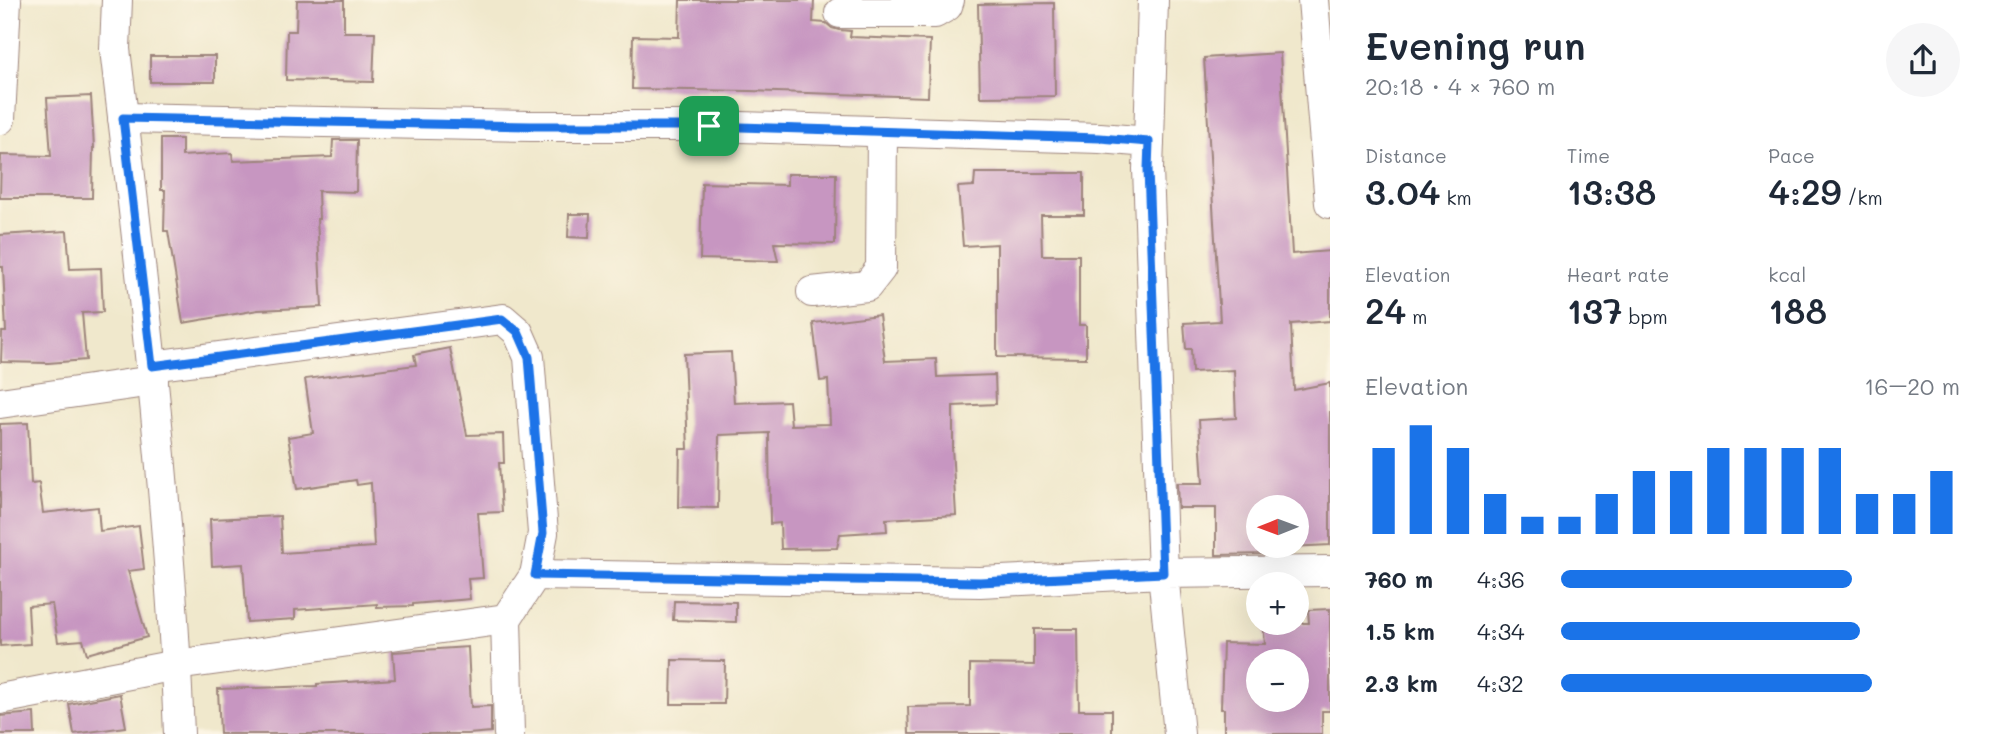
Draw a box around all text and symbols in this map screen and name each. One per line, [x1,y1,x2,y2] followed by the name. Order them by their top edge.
[1365,20,1586,70] text: Evening run
[1886,23,1960,97] button: share
[1365,71,1555,101] text: 20:18 · 4 × 760 m
[679,96,739,156] pin
[690,107,728,145] icon: arrive
[1365,143,1447,168] text: Distance
[1567,143,1610,168] text: Time
[1768,143,1815,168] text: Pace
[1365,168,1440,214] text: 3.04
[1567,168,1656,214] text: 13:38
[1768,168,1841,214] text: 4:29
[1440,185,1472,210] text: km
[1841,185,1883,210] text: /km
[1365,262,1450,287] text: Elevation
[1567,262,1669,287] text: Heart rate
[1768,262,1806,287] text: kcal
[1365,287,1406,333] text: 24
[1567,287,1623,333] text: 137
[1768,287,1827,333] text: 188
[1406,304,1427,329] text: m
[1623,304,1668,329] text: bpm
[1365,371,1468,401] text: Elevation
[1864,371,1960,401] text: 16–20 m
[1246,495,1309,558] north arrow
[1246,495,1309,712] map controls
[1365,564,1433,594] text: 760 m
[1477,564,1525,594] text: 4:36
[1246,572,1309,635] button: +
[1365,616,1435,646] text: 1.5 km
[1477,616,1525,646] text: 4:34
[1246,649,1309,712] button: −
[1365,668,1438,698] text: 2.3 km
[1477,668,1524,698] text: 4:32

